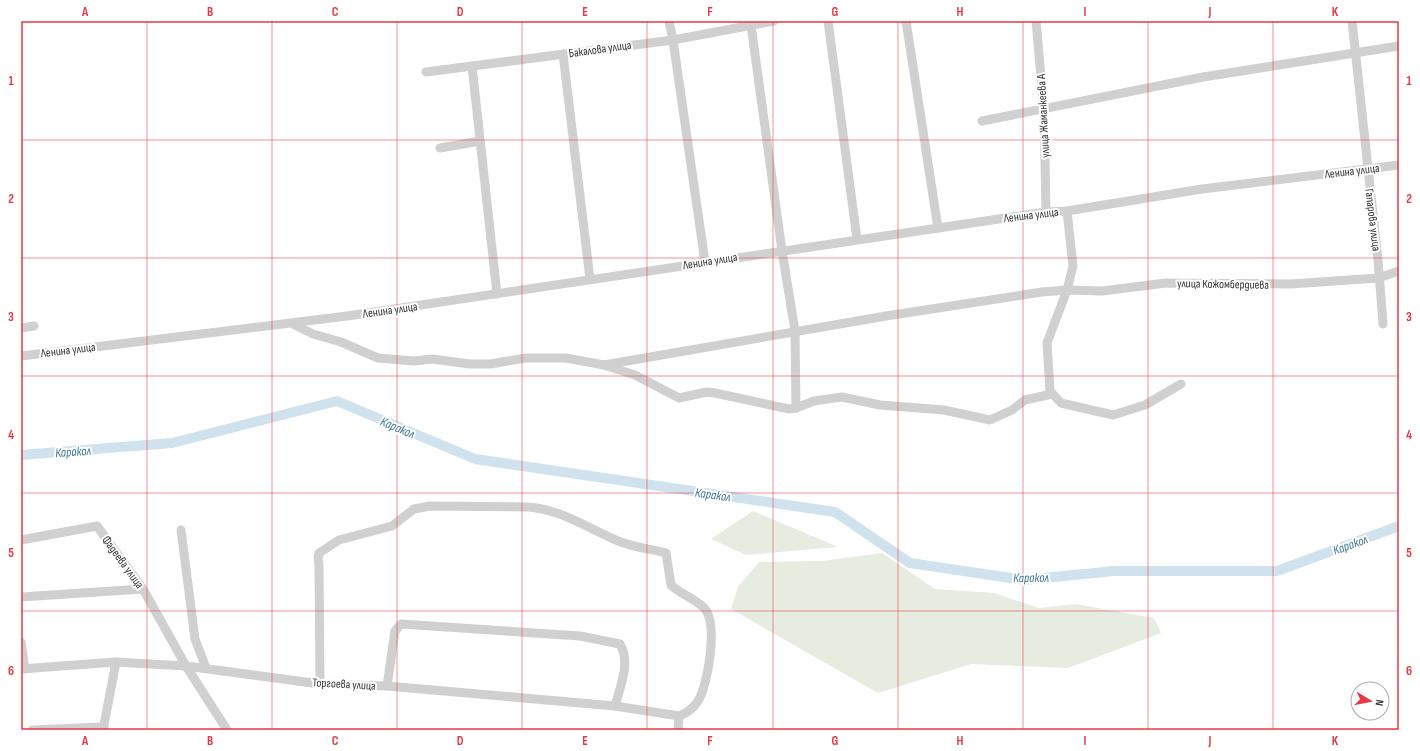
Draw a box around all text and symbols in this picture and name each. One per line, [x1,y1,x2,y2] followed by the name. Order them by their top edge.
[81,4,89,20] text: A
[207,4,213,20] text: B
[332,4,339,20] text: C
[457,4,464,20] text: D
[582,4,588,20] text: E
[707,4,713,20] text: F
[832,4,839,20] text: G
[957,4,964,20] text: H
[1084,4,1087,20] text: I
[1208,4,1212,20] text: J
[1332,4,1339,20] text: K
[568,38,633,61] street label: Бакалова улица
[8,73,14,89] text: 1
[1034,73,1053,158] street label: улица Жаманкеева А
[1406,73,1412,89] text: 1
[1323,161,1381,182] street label: Ленина улица
[1361,188,1384,253] street label: Гапарова улица
[8,191,14,207] text: 2
[1406,191,1412,207] text: 2
[1002,205,1060,226] street label: Ленина улица
[681,250,739,273] street label: Ленина улица
[1177,276,1270,293] street label: улица Кожомбердиева
[361,299,419,322] street label: Ленина улица
[8,309,14,325] text: 3
[1406,309,1412,325] text: 3
[39,340,97,361] street label: Ленина улица
[378,414,418,442] water label: Каракол
[8,427,14,443] text: 4
[1406,427,1412,443] text: 4
[55,443,92,461] water label: Каракол
[694,485,732,505] water label: Каракол
[1331,531,1370,559] water label: Каракол
[98,533,147,592] street label: Фадеева улица
[8,545,14,561] text: 5
[1406,545,1412,561] text: 5
[1013,570,1050,586] water label: Каракол
[8,663,14,679] text: 6
[1406,663,1412,679] text: 6
[312,675,376,694] street label: Торгоева улица
[1350,681,1390,721] north arrow
[1372,699,1386,707] text: N
[81,733,89,749] text: A
[207,733,213,749] text: B
[332,733,339,749] text: C
[457,733,464,749] text: D
[582,733,588,749] text: E
[707,733,713,749] text: F
[832,733,839,749] text: G
[957,733,964,749] text: H
[1084,733,1087,749] text: I
[1208,733,1212,749] text: J
[1332,733,1339,749] text: K

